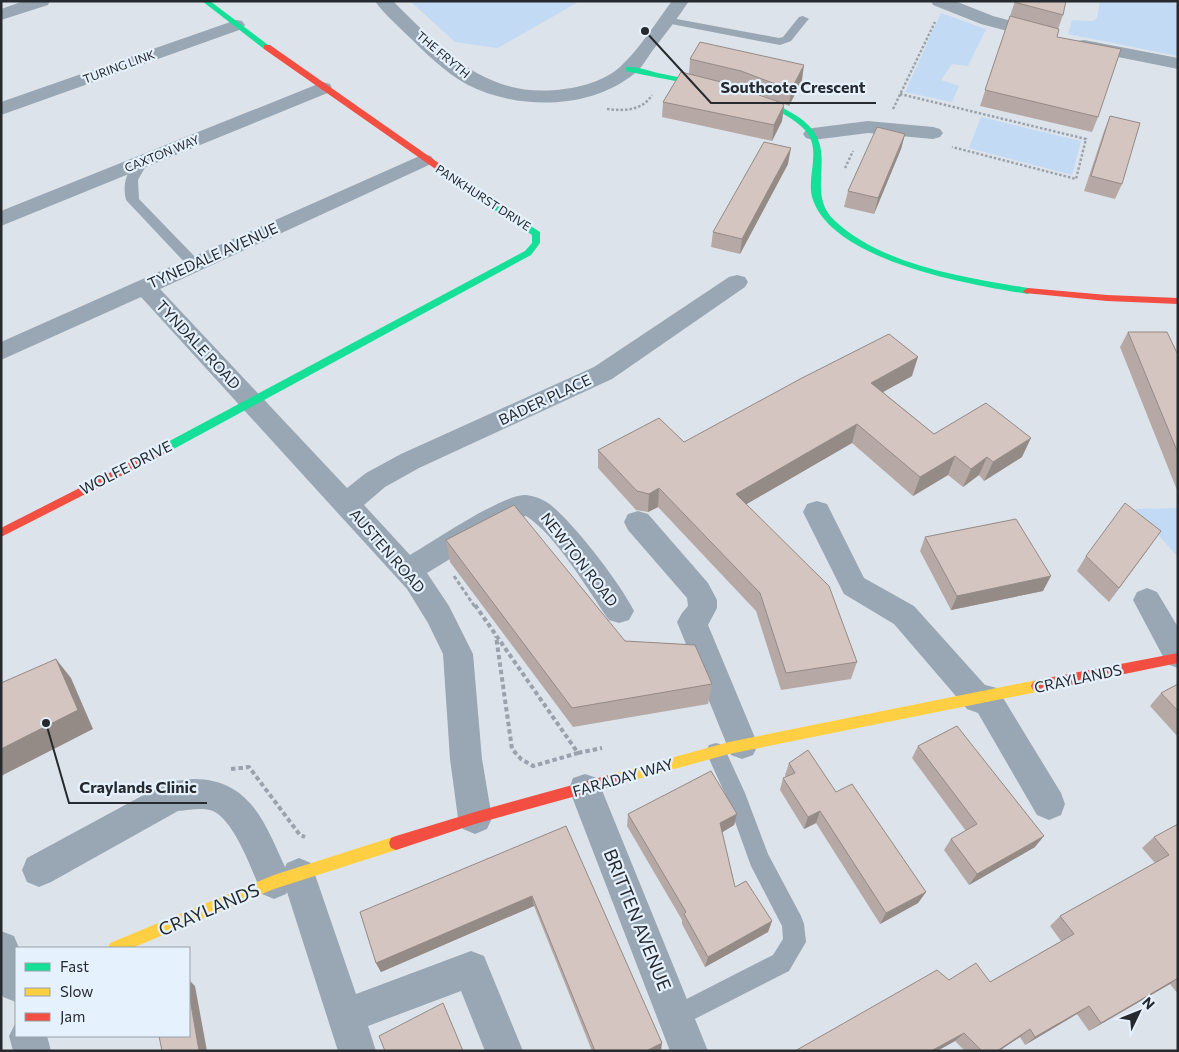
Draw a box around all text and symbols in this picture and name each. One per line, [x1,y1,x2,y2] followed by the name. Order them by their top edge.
[414,28,473,81] street label: THE FRYTH
[81,47,156,86] street label: TURING LINK
[711,72,876,103] callout: Southcote Crescent
[720,77,866,96] text: Southcote Crescent
[122,132,201,174] street label: CAXTON WAY
[433,161,534,233] street label: PANKHURST DRIVE
[145,218,281,292] street label: TYNEDALE AVENUE
[153,296,245,393] street label: TYNDALE ROAD
[495,370,594,428] street label: BADER PLACE
[77,436,175,498] street label: WOLFE DRIVE
[346,505,429,596] street label: AUSTEN ROAD
[538,509,622,610] street label: NEWTON ROAD
[1032,660,1123,696] street label: CRAYLANDS
[570,754,675,800] street label: FARADAY WAY
[69,772,207,803] callout: Craylands Clinic
[79,777,197,796] text: Craylands Clinic
[599,845,676,994] street label: BRITTEN AVENUE
[155,878,262,940] street label: CRAYLANDS
[15,947,190,1037] legend
[60,957,89,975] text: Fast
[60,982,93,1000] text: Slow
[1114,987,1164,1037] north arrow
[1139,993,1159,1012] text: N
[60,1007,85,1025] text: Jam

